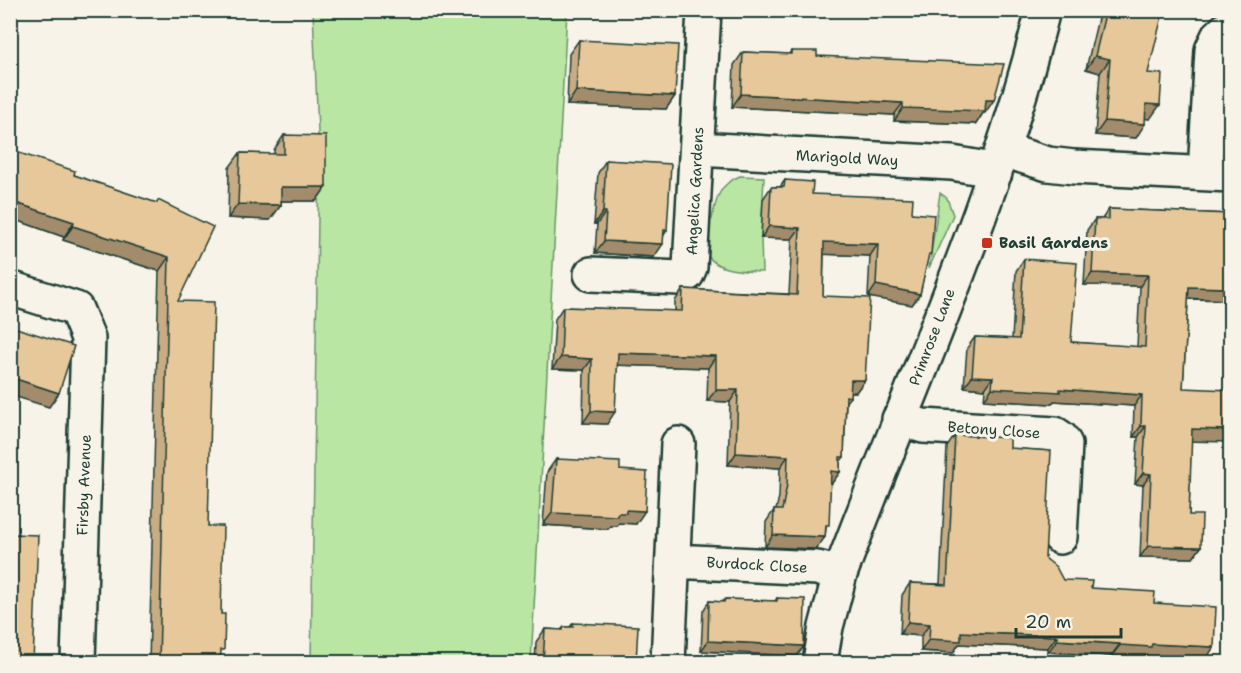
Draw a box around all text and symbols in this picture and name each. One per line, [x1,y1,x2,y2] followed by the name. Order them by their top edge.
[682,126,708,256] street label: Angelica Gardens
[795,145,899,171] street label: Marigold Way
[999,233,1108,253] place label: Basil Gardens
[980,236,994,250] marker: Basil Gardens
[904,285,960,389] street label: Primrose Lane
[947,417,1041,443] street label: Betony Close
[72,434,96,536] street label: Firsby Avenue
[706,552,808,578] street label: Burdock Close
[1016,601,1121,639] scale bar
[1025,610,1071,634] text: 20 m

